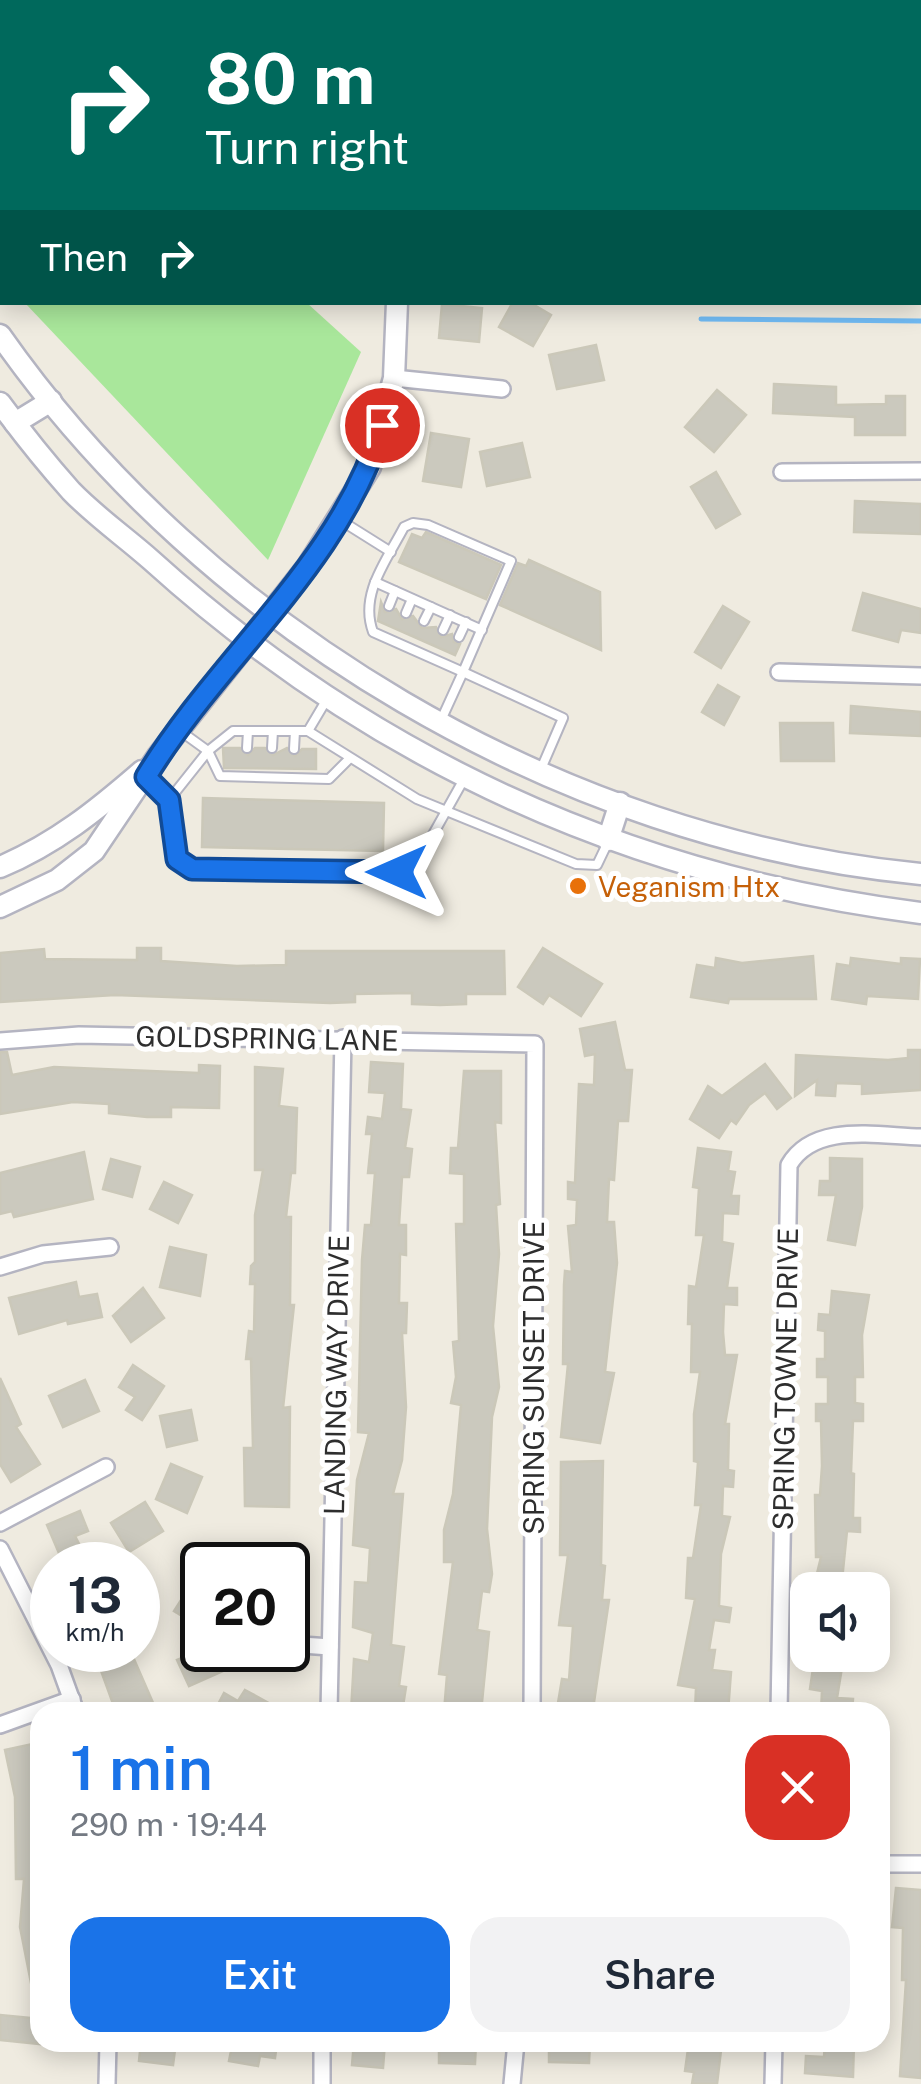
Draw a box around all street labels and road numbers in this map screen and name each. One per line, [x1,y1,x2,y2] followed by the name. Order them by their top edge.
[135,1019,399,1057] street label: GOLDSPRING LANE
[517,1221,550,1535] street label: SPRING SUNSET DRIVE
[766,1227,804,1531] street label: SPRING TOWNE DRIVE
[317,1235,355,1515] street label: LANDING WAY DRIVE

